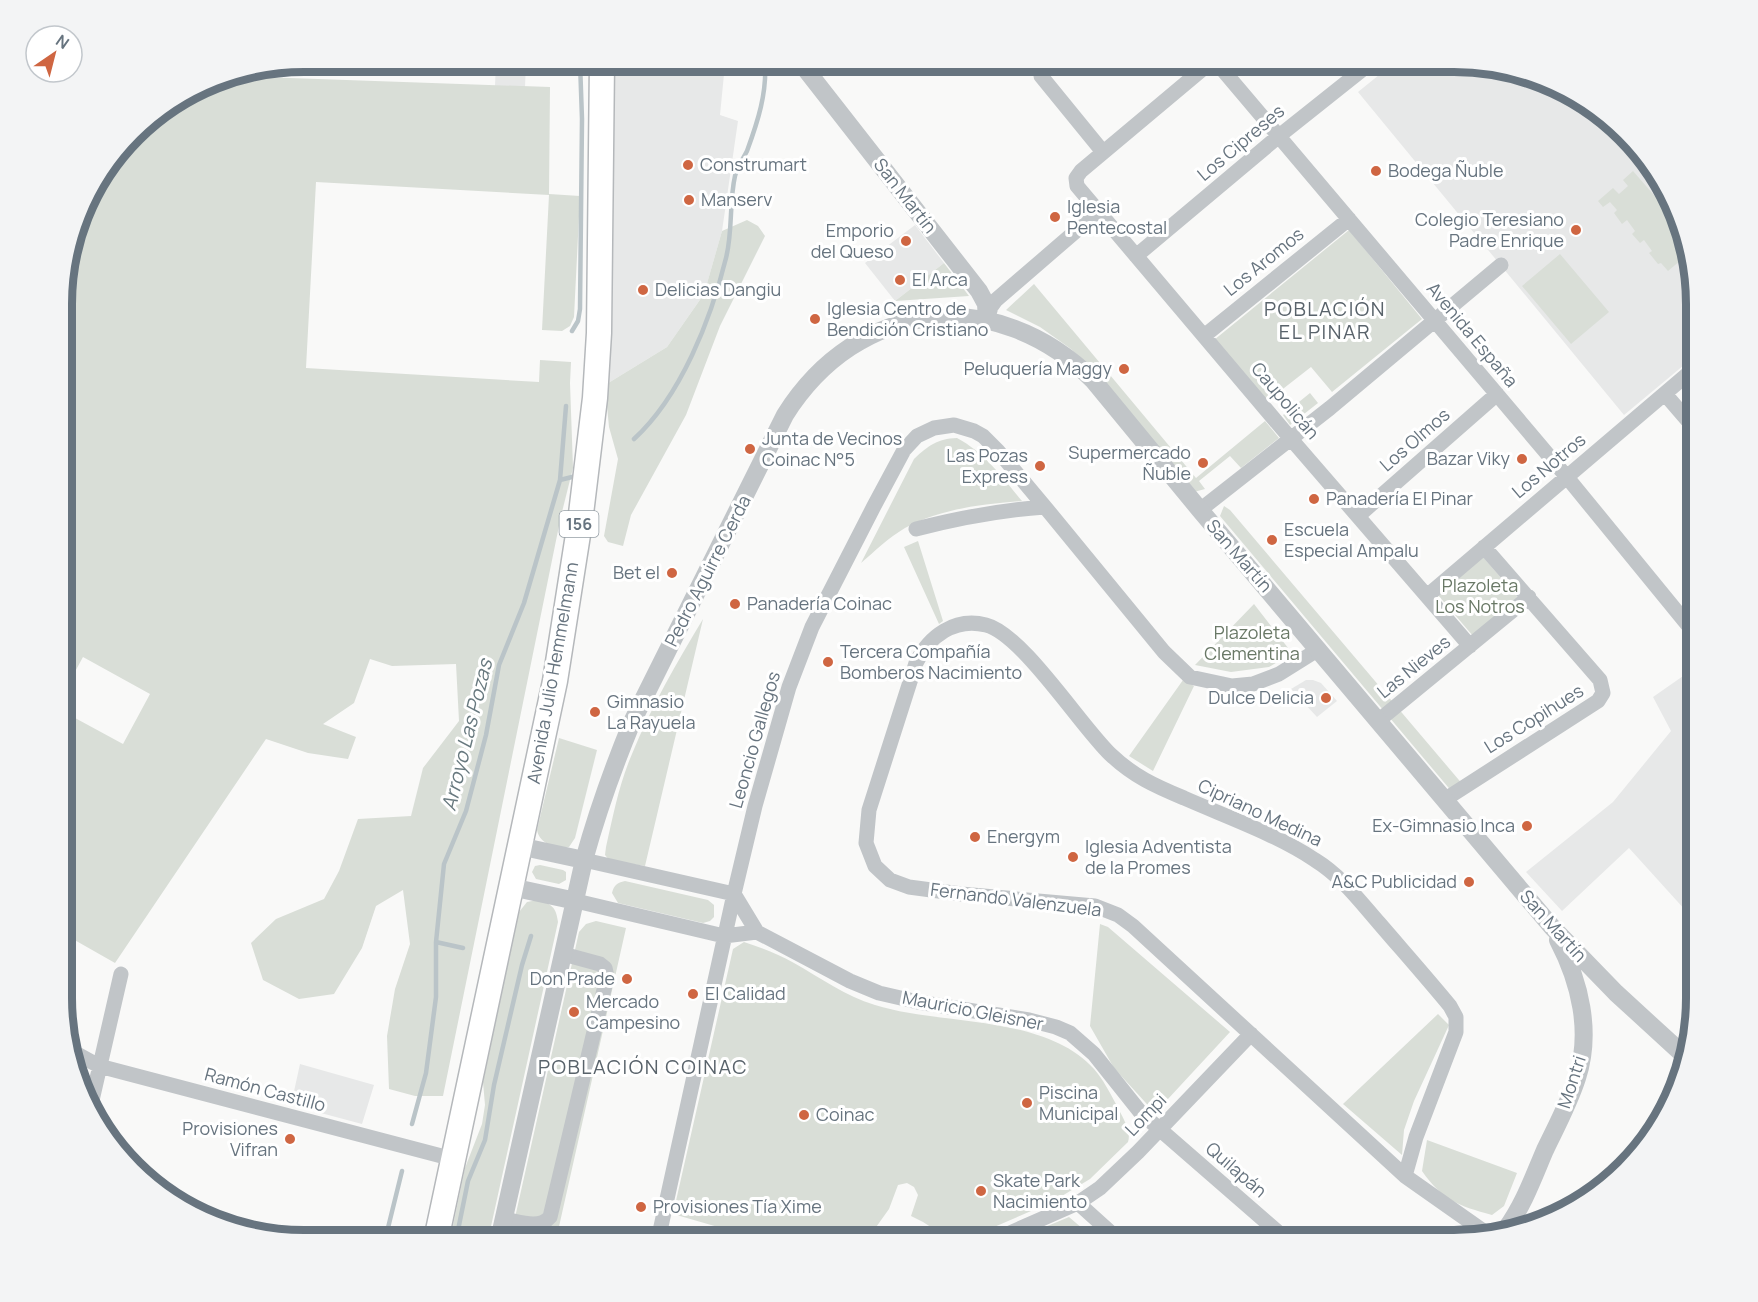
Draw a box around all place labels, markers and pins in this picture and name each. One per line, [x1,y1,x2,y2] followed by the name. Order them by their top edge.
[700,152,807,176] place label: Construmart
[681,158,695,172] marker: Construmart
[1388,158,1504,182] place label: Bodega Ñuble
[1369,164,1383,178] marker: Bodega Ñuble
[701,187,772,211] place label: Manserv
[682,193,696,207] marker: Manserv
[1067,194,1167,239] place label: Iglesia Pentecostal
[1415,207,1564,252] place label: Colegio Teresiano Padre Enrique
[1048,210,1062,224] marker: Iglesia Pentecostal
[811,218,894,263] place label: Emporio del Queso
[1569,223,1583,237] marker: Colegio Teresiano Padre Enrique
[899,234,913,248] marker: Emporio del Queso
[912,267,968,291] place label: El Arca
[893,273,907,287] marker: El Arca
[655,277,781,301] place label: Delicias Dangiu
[636,283,650,297] marker: Delicias Dangiu
[827,296,988,341] place label: Iglesia Centro de Bendición Cristiano
[808,312,822,326] marker: Iglesia Centro de Bendición Cristiano
[964,356,1112,380] place label: Peluquería Maggy
[1117,362,1131,376] marker: Peluquería Maggy
[762,426,902,471] place label: Junta de Vecinos Coinac N°5
[1068,440,1191,485] place label: Supermercado Ñuble
[743,442,757,456] marker: Junta de Vecinos Coinac N°5
[946,443,1028,488] place label: Las Pozas Express
[1427,446,1510,470] place label: Bazar Viky
[1515,452,1529,466] marker: Bazar Viky
[1196,456,1210,470] marker: Supermercado Ñuble
[1033,459,1047,473] marker: Las Pozas Express
[1326,486,1473,510] place label: Panadería El Pinar
[1307,492,1321,506] marker: Panadería El Pinar
[1284,517,1419,562] place label: Escuela Especial Ampalu
[1265,533,1279,547] marker: Escuela Especial Ampalu
[613,560,660,584] place label: Bet el
[665,566,679,580] marker: Bet el
[747,591,892,615] place label: Panadería Coinac
[728,597,742,611] marker: Panadería Coinac
[840,639,1022,684] place label: Tercera Compañía Bomberos Nacimiento
[821,655,835,669] marker: Tercera Compañía Bomberos Nacimiento
[1208,685,1314,709] place label: Dulce Delicia
[607,689,696,734] place label: Gimnasio La Rayuela
[1319,691,1333,705] marker: Dulce Delicia
[588,705,602,719] marker: Gimnasio La Rayuela
[1372,813,1515,837] place label: Ex-Gimnasio Inca
[1520,819,1534,833] marker: Ex-Gimnasio Inca
[987,824,1060,848] place label: Energym
[968,830,982,844] marker: Energym
[1085,834,1232,879] place label: Iglesia Adventista de la Promes
[1066,850,1080,864] marker: Iglesia Adventista de la Promes
[1332,869,1457,893] place label: A&C Publicidad
[1462,875,1476,889] marker: A&C Publicidad
[530,966,615,990] place label: Don Prade
[620,972,634,986] marker: Don Prade
[705,981,786,1005] place label: El Calidad
[686,987,700,1001] marker: El Calidad
[586,989,680,1034] place label: Mercado Campesino
[567,1005,581,1019] marker: Mercado Campesino
[1039,1080,1118,1125] place label: Piscina Municipal
[1020,1096,1034,1110] marker: Piscina Municipal
[816,1102,874,1126] place label: Coinac
[797,1108,811,1122] marker: Coinac
[182,1116,278,1161] place label: Provisiones Vifran
[283,1132,297,1146] marker: Provisiones Vifran
[993,1168,1087,1213] place label: Skate Park Nacimiento
[974,1184,988,1198] marker: Skate Park Nacimiento
[653,1194,822,1218] place label: Provisiones Tía Xime
[634,1200,648,1214] marker: Provisiones Tía Xime

